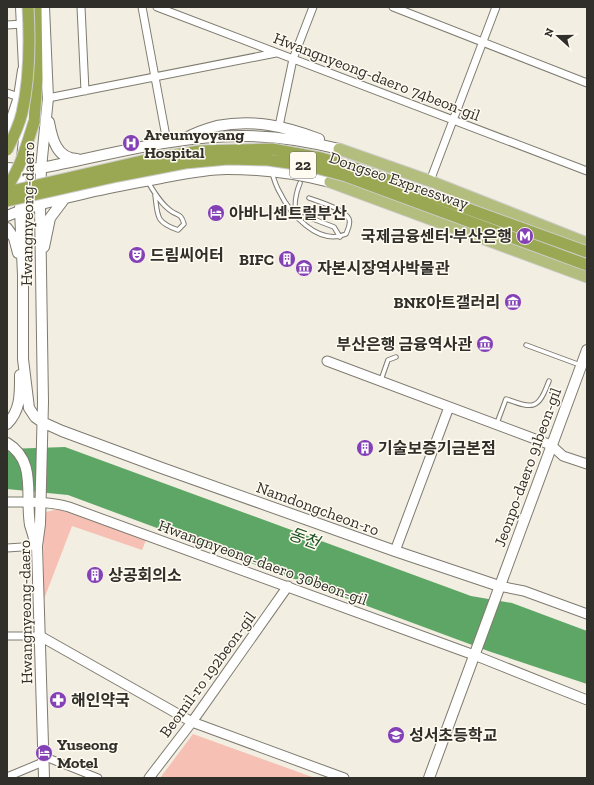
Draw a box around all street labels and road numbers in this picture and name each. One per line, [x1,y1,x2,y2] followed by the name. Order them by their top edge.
[271,28,483,125] street label: Hwangnyeong-daero 74beon-gil
[17,142,38,286] street label: Hwangnyeong-daero
[327,148,472,214] street label: Dongseo Expressway
[290,152,316,178] road number: 22
[490,385,565,549] street label: Jeonpo-daero 91beon-gil
[254,477,382,539] street label: Namdongcheon-ro
[156,516,370,609] street label: Hwangnyeong-daero 30beon-gil
[15,540,36,684] street label: Hwangnyeong-daero
[155,608,259,741] street label: Beomil-ro 192beon-gil

